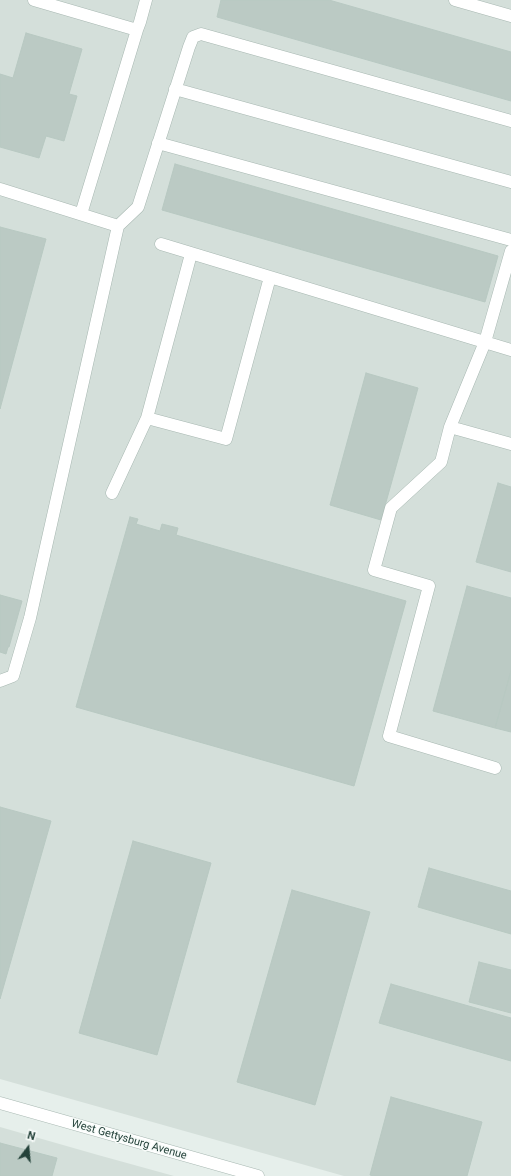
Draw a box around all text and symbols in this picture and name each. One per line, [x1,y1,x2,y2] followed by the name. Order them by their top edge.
[70,1117,188,1163] street label: West Gettysburg Avenue
[8,1128,48,1168] north arrow
[26,1129,37,1143] text: N

